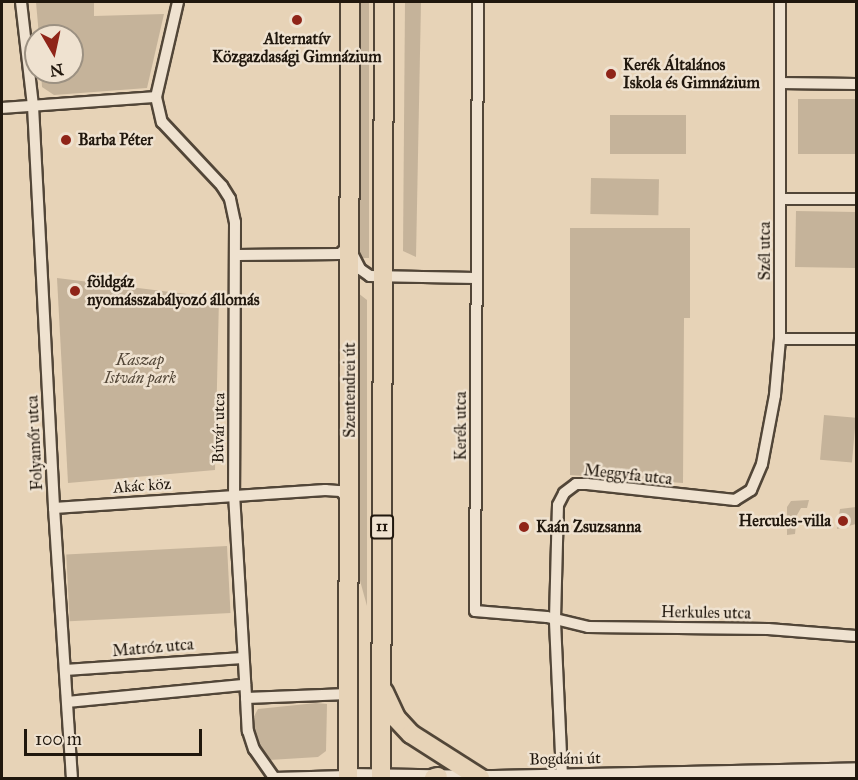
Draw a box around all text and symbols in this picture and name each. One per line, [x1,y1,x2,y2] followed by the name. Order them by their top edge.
[290,13,304,27] marker: Alternatív Közgazdasági Gimnázium
[24,24,84,84] north arrow
[212,29,382,67] place label: Alternatív Közgazdasági Gimnázium
[623,55,760,93] place label: Kerék Általános Iskola és Gimnázium
[48,60,65,81] text: N
[604,67,618,81] marker: Kerék Általános Iskola és Gimnázium
[78,130,153,150] place label: Barba Péter
[59,133,73,147] marker: Barba Péter
[755,222,775,280] street label: Szél utca
[87,272,260,310] place label: földgáz nyomásszabályozó állomás
[68,284,82,298] marker: földgáz nyomásszabályozó állomás
[340,342,360,438] street label: Szentendrei út
[104,350,176,388] park label: Kaszap István park
[451,392,471,460] street label: Kerék utca
[209,393,229,463] street label: Búvár utca
[23,395,47,491] street label: Folyamőr utca
[583,461,673,489] street label: Meggyfa utca
[112,474,172,498] street label: Akác köz
[739,511,831,531] place label: Hercules-villa
[836,514,850,528] marker: Hercules-villa
[370,515,394,539] road number: 11
[536,517,641,537] place label: Kaán Zsuzsanna
[517,520,531,534] marker: Kaán Zsuzsanna
[661,603,751,623] street label: Herkules utca
[112,635,194,661] street label: Matróz utca
[27,717,206,755] scale bar
[35,728,82,750] text: 100 m
[529,749,601,769] street label: Bogdáni út

